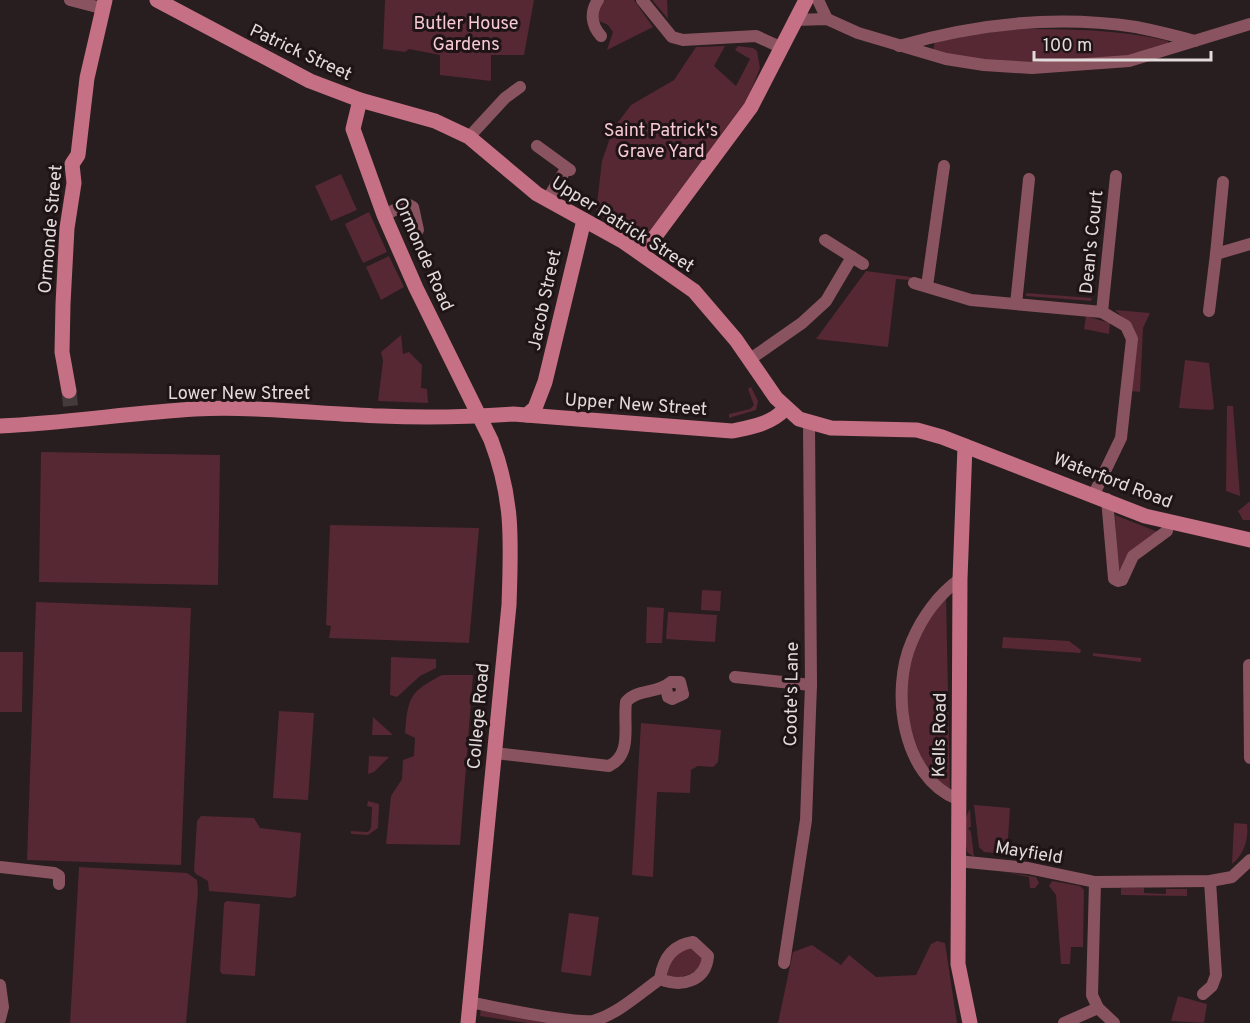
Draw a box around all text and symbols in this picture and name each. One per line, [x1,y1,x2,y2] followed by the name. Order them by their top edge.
[414,13,518,57] park label: Butler House Gardens
[246,20,355,87] street label: Patrick Street
[1034,24,1211,62] scale bar
[1043,35,1092,58] text: 100 m
[604,120,718,164] park label: Saint Patrick's Grave Yard
[34,164,69,295] street label: Ormonde Street
[547,172,698,279] street label: Upper Patrick Street
[1076,189,1109,295] street label: Dean's Court
[387,194,458,315] street label: Ormonde Road
[524,248,567,353] street label: Jacob Street
[168,383,310,406] street label: Lower New Street
[564,389,708,422] street label: Upper New Street
[1050,448,1175,515] street label: Waterford Road
[780,642,805,747] street label: Coote's Lane
[463,662,496,770] street label: College Road
[928,692,953,778] street label: Kells Road
[993,837,1064,870] street label: Mayfield

